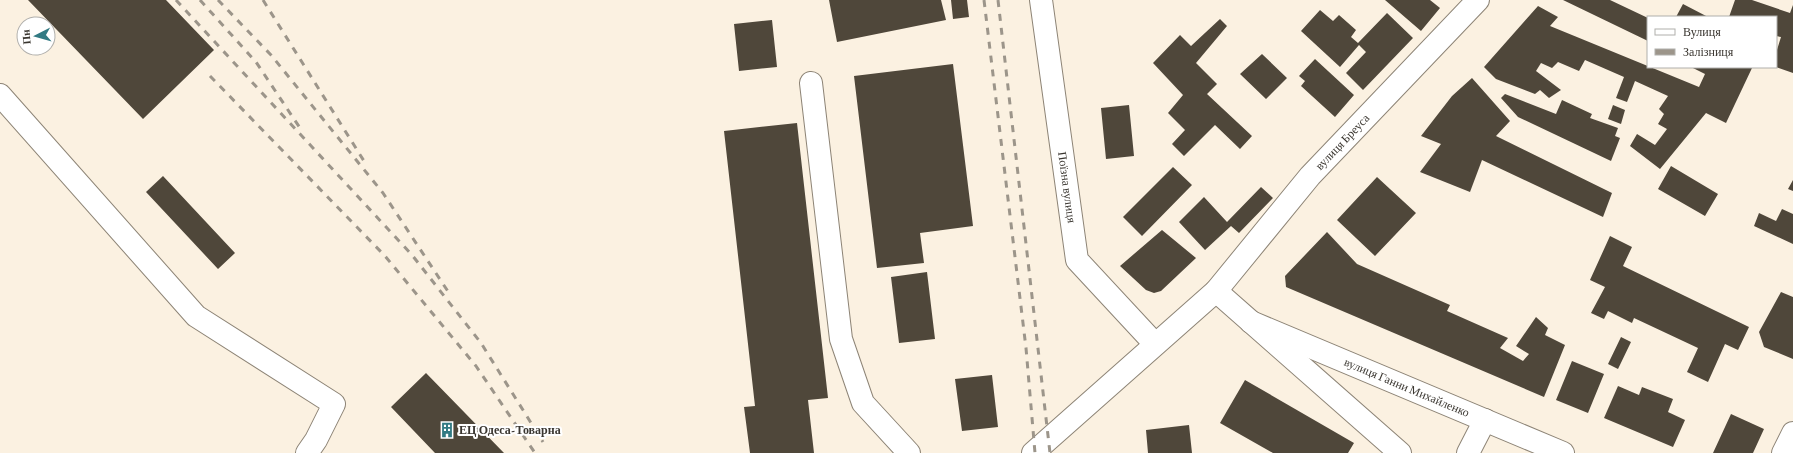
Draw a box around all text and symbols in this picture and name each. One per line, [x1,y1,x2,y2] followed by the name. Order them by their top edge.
[16,16,56,56] north arrow
[1647,16,1777,68] legend
[1683,25,1721,39] text: Вулиця
[19,28,33,45] text: Пн
[1683,45,1734,59] text: Залізниця
[1313,111,1373,173] street label: вулиця Бреуса
[1055,151,1079,224] street label: Поїзна вулиця
[1342,355,1472,420] street label: вулиця Ганни Михайленко
[438,421,456,439] building icon: ЕЦ Одеса-Товарна
[459,423,561,437] place label: ЕЦ Одеса-Товарна

